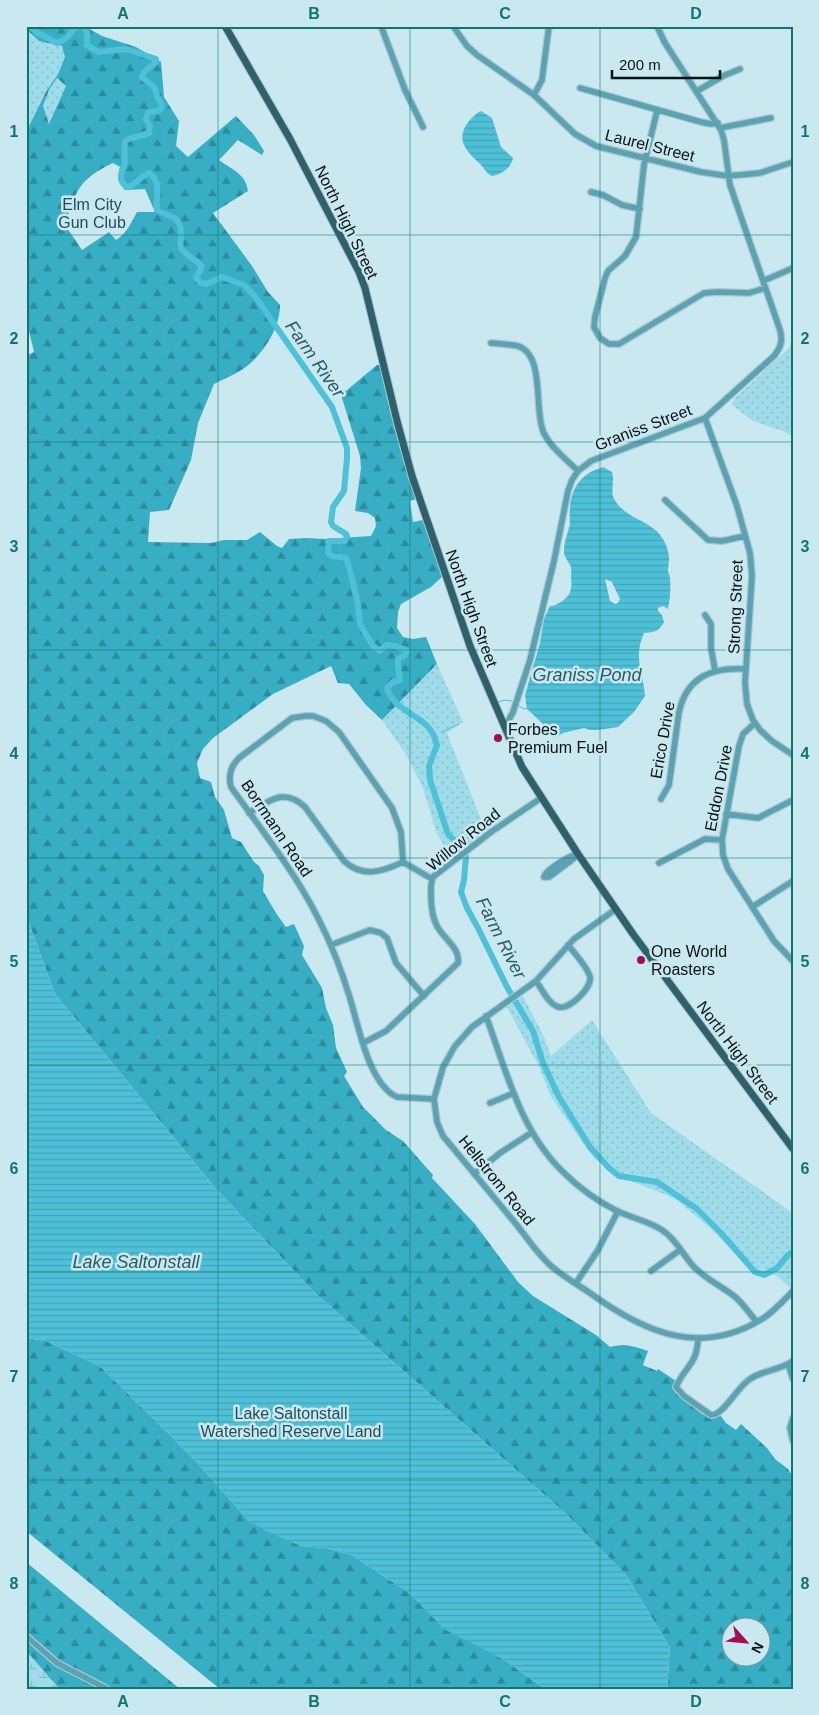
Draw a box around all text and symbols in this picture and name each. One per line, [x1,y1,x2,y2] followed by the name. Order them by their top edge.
[117,5,129,22] text: A
[308,5,320,22] text: B
[499,5,511,22] text: C
[690,5,702,22] text: D
[612,48,719,80] scale bar
[619,56,661,73] text: 200 m
[10,123,19,140] text: 1
[801,123,810,140] text: 1
[603,126,697,165] street label: Laurel Street
[312,163,382,282] street label: North High Street
[58,196,126,231] park label: Elm City Gun Club
[281,317,349,402] water label: Farm River
[10,330,19,347] text: 2
[801,330,810,347] text: 2
[592,401,694,454] street label: Graniss Street
[10,538,19,555] text: 3
[801,538,810,555] text: 3
[442,547,501,670] street label: North High Street
[725,559,746,654] street label: Strong Street
[532,665,643,685] water label: Graniss Pond
[647,700,678,780] street label: Erico Drive
[508,721,608,756] place label: Forbes Premium Fuel
[492,732,504,744] marker: Forbes Premium Fuel
[702,743,735,833] street label: Eddon Drive
[10,745,19,762] text: 4
[801,745,810,762] text: 4
[238,777,315,880] street label: Borrmann Road
[423,805,503,874] street label: Willow Road
[472,894,531,983] water label: Farm River
[651,943,727,978] place label: One World Roasters
[10,953,19,970] text: 5
[801,953,810,970] text: 5
[635,954,647,966] marker: One World Roasters
[694,998,782,1107] street label: North High Street
[455,1132,538,1229] street label: Hellstrom Road
[10,1160,19,1177] text: 6
[801,1160,810,1177] text: 6
[72,1252,201,1272] water label: Lake Saltonstall
[10,1368,19,1385] text: 7
[801,1368,810,1385] text: 7
[201,1405,381,1440] park label: Lake Saltonstall Watershed Reserve Land
[10,1575,19,1592] text: 8
[801,1575,810,1592] text: 8
[722,1618,772,1668] north arrow
[748,1640,767,1656] text: N
[117,1693,129,1710] text: A
[308,1693,320,1710] text: B
[499,1693,511,1710] text: C
[690,1693,702,1710] text: D

